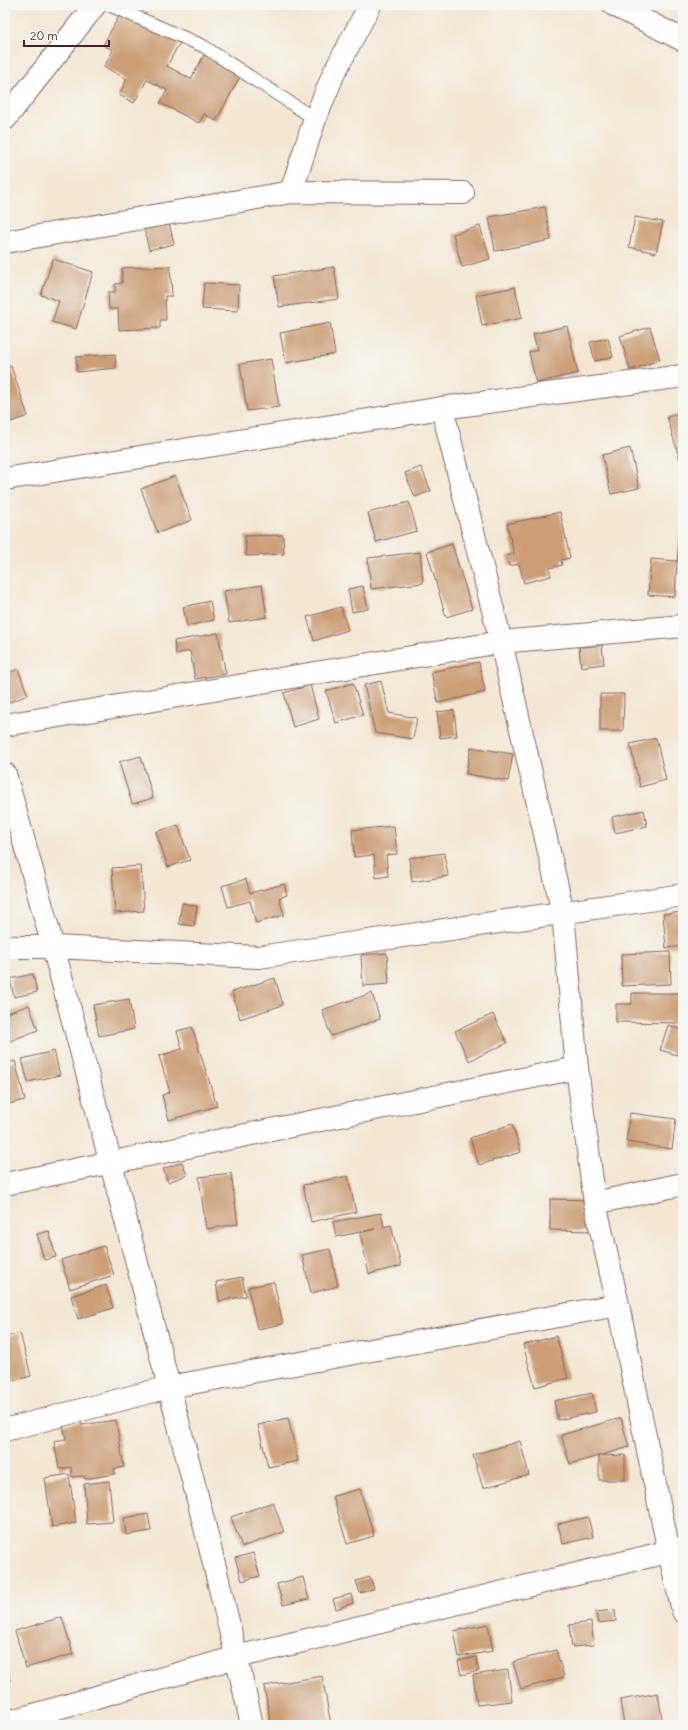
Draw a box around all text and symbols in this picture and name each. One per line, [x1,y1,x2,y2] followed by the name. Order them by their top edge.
[24,22,109,48] scale bar
[30,28,58,43] text: 20 m

